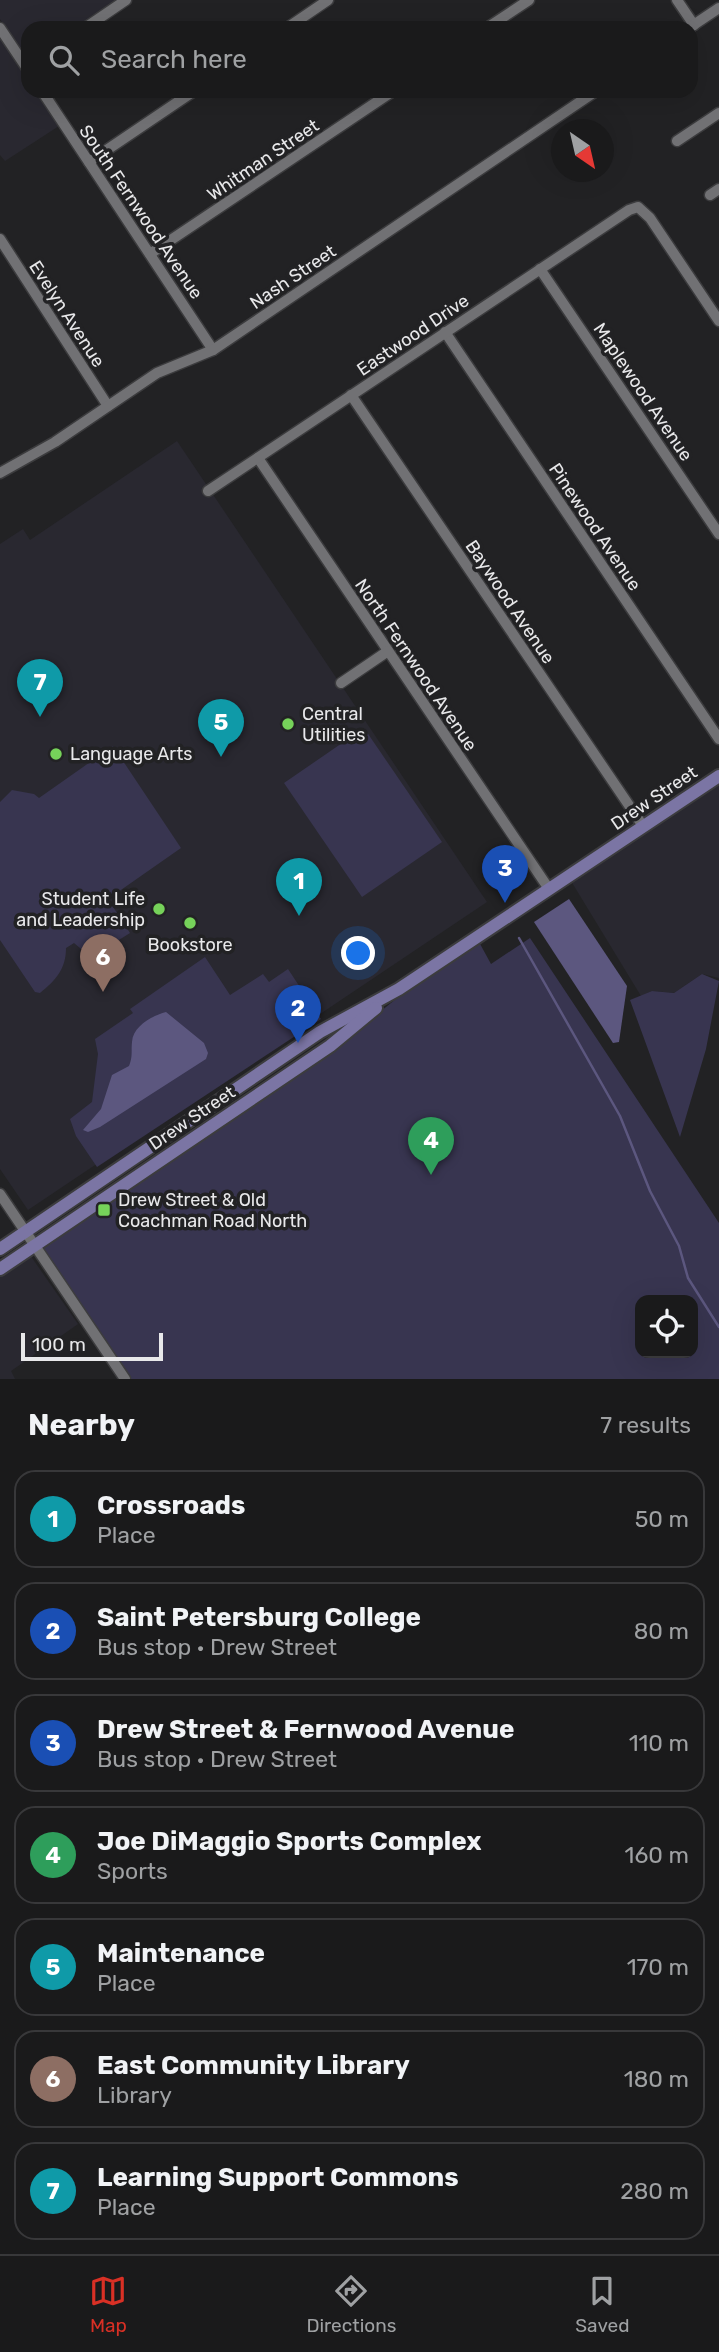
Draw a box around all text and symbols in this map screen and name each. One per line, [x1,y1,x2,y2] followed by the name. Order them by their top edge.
[21,21,698,98] search box
[45,41,83,79] icon: search
[101,44,247,75] text: Search here
[203,115,323,205] street label: Whitman Street
[551,119,614,182] north arrow
[74,121,208,303] street label: South Fernwood Avenue
[246,240,340,314] street label: Nash Street
[24,257,110,371] street label: Evelyn Avenue
[353,289,473,381] street label: Eastwood Drive
[589,319,697,465] street label: Maplewood Avenue
[544,459,646,595] street label: Pinewood Avenue
[461,536,559,668] street label: Baywood Avenue
[350,575,482,755] street label: North Fernwood Avenue
[17,659,63,717] pin: 7
[198,699,244,757] pin: 5
[302,703,365,746] place label: Central Utilities
[280,716,296,732] marker: Central Utilities
[70,743,192,765] place label: Language Arts
[48,746,64,762] marker: Language Arts
[607,761,701,835] street label: Drew Street
[482,845,528,903] pin: 3
[276,858,322,916] pin: 1
[16,888,145,931] place label: Student Life and Leadership
[151,901,167,917] marker: Student Life and Leadership
[182,915,198,931] marker: Bookstore
[80,934,126,992] pin: 6
[147,934,233,956] place label: Bookstore
[341,936,375,970] your location
[275,985,321,1043] pin: 2
[145,1081,239,1155] street label: Drew Street
[408,1117,454,1175] pin: 4
[118,1189,307,1232] place label: Drew Street & Old Coachman Road North
[96,1202,112,1218] marker: Drew Street & Old Coachman Road North
[635,1295,698,1358] map controls
[635,1295,698,1358] button: locate
[21,1330,163,1362] scale bar
[32,1333,86,1356] text: 100 m
[28,1407,135,1443] text: Nearby
[600,1411,691,1439] text: 7 results
[97,1490,245,1521] text: Crossroads
[47,1505,59,1533] text: 1
[635,1505,689,1533] text: 50 m
[97,1521,156,1549] text: Place
[97,1602,421,1633] text: Saint Petersburg College
[46,1617,60,1645] text: 2
[634,1617,689,1645] text: 80 m
[97,1633,337,1661] text: Bus stop · Drew Street
[97,1714,514,1745] text: Drew Street & Fernwood Avenue
[45,1729,61,1757] text: 3
[629,1729,689,1757] text: 110 m
[97,1745,337,1773] text: Bus stop · Drew Street
[97,1826,482,1857] text: Joe DiMaggio Sports Complex
[45,1841,61,1869] text: 4
[625,1841,689,1869] text: 160 m
[97,1857,168,1885] text: Sports
[97,1938,265,1969] text: Maintenance
[46,1953,60,1981] text: 5
[627,1953,689,1981] text: 170 m
[97,1969,156,1997] text: Place
[97,2050,410,2081] text: East Community Library
[46,2065,60,2093] text: 6
[624,2065,689,2093] text: 180 m
[97,2081,172,2109] text: Library
[97,2162,459,2193] text: Learning Support Commons
[46,2177,60,2205] text: 7
[620,2177,689,2205] text: 280 m
[97,2193,156,2221] text: Place
[89,2272,127,2337] tab: Map
[306,2272,396,2337] tab: Directions
[575,2272,630,2337] tab: Saved

